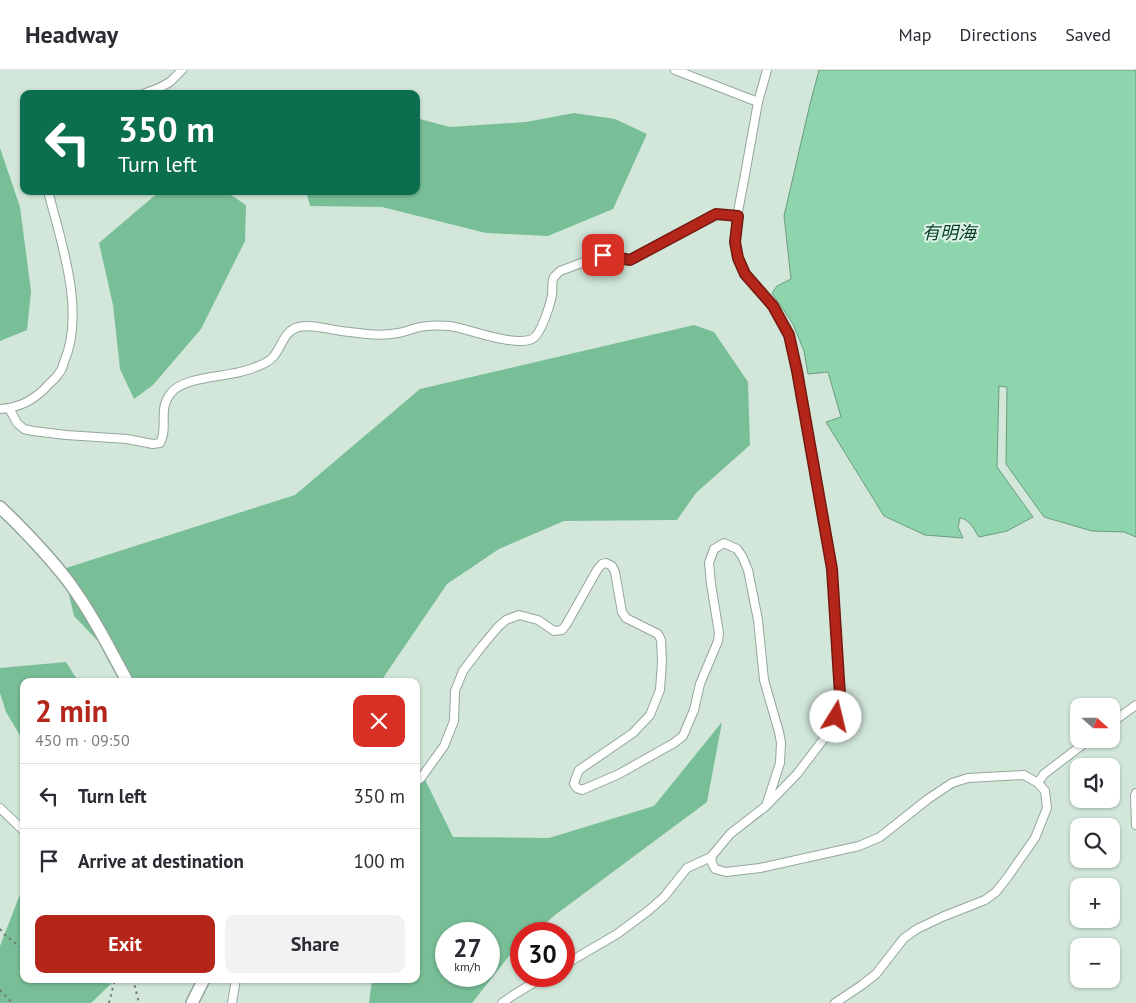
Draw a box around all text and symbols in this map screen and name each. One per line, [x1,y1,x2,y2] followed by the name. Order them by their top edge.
[25,19,118,50] text: Headway
[899,23,931,46] text: Map
[959,23,1037,46] text: Directions
[1065,23,1111,46] text: Saved
[118,106,215,152] text: 350 m
[35,110,100,175] icon: left
[118,150,197,178] text: Turn left
[922,221,979,244] water label: 有明海
[582,234,624,276] pin
[589,241,617,269] icon: arrive
[809,690,861,742] position arrow
[35,691,108,730] text: 2 min
[353,695,405,747] button: close
[1070,698,1120,748] north arrow
[1070,698,1120,988] map controls
[35,730,130,750] text: 450 m · 09:50
[1070,758,1120,808] button: sound
[35,782,63,810] icon: left
[78,784,147,808] text: Turn left
[353,784,405,808] text: 350 m
[1070,818,1120,868] button: search
[35,847,63,875] icon: arrive
[78,849,244,873] text: Arrive at destination
[353,849,405,873] text: 100 m
[1070,878,1120,928] button: +
[35,915,215,973] button: Exit
[225,915,405,973] button: Share
[510,922,575,987] speed limit sign: 30
[453,932,482,964] text: 27
[1070,938,1120,988] button: −
[454,959,481,974] text: km/h

